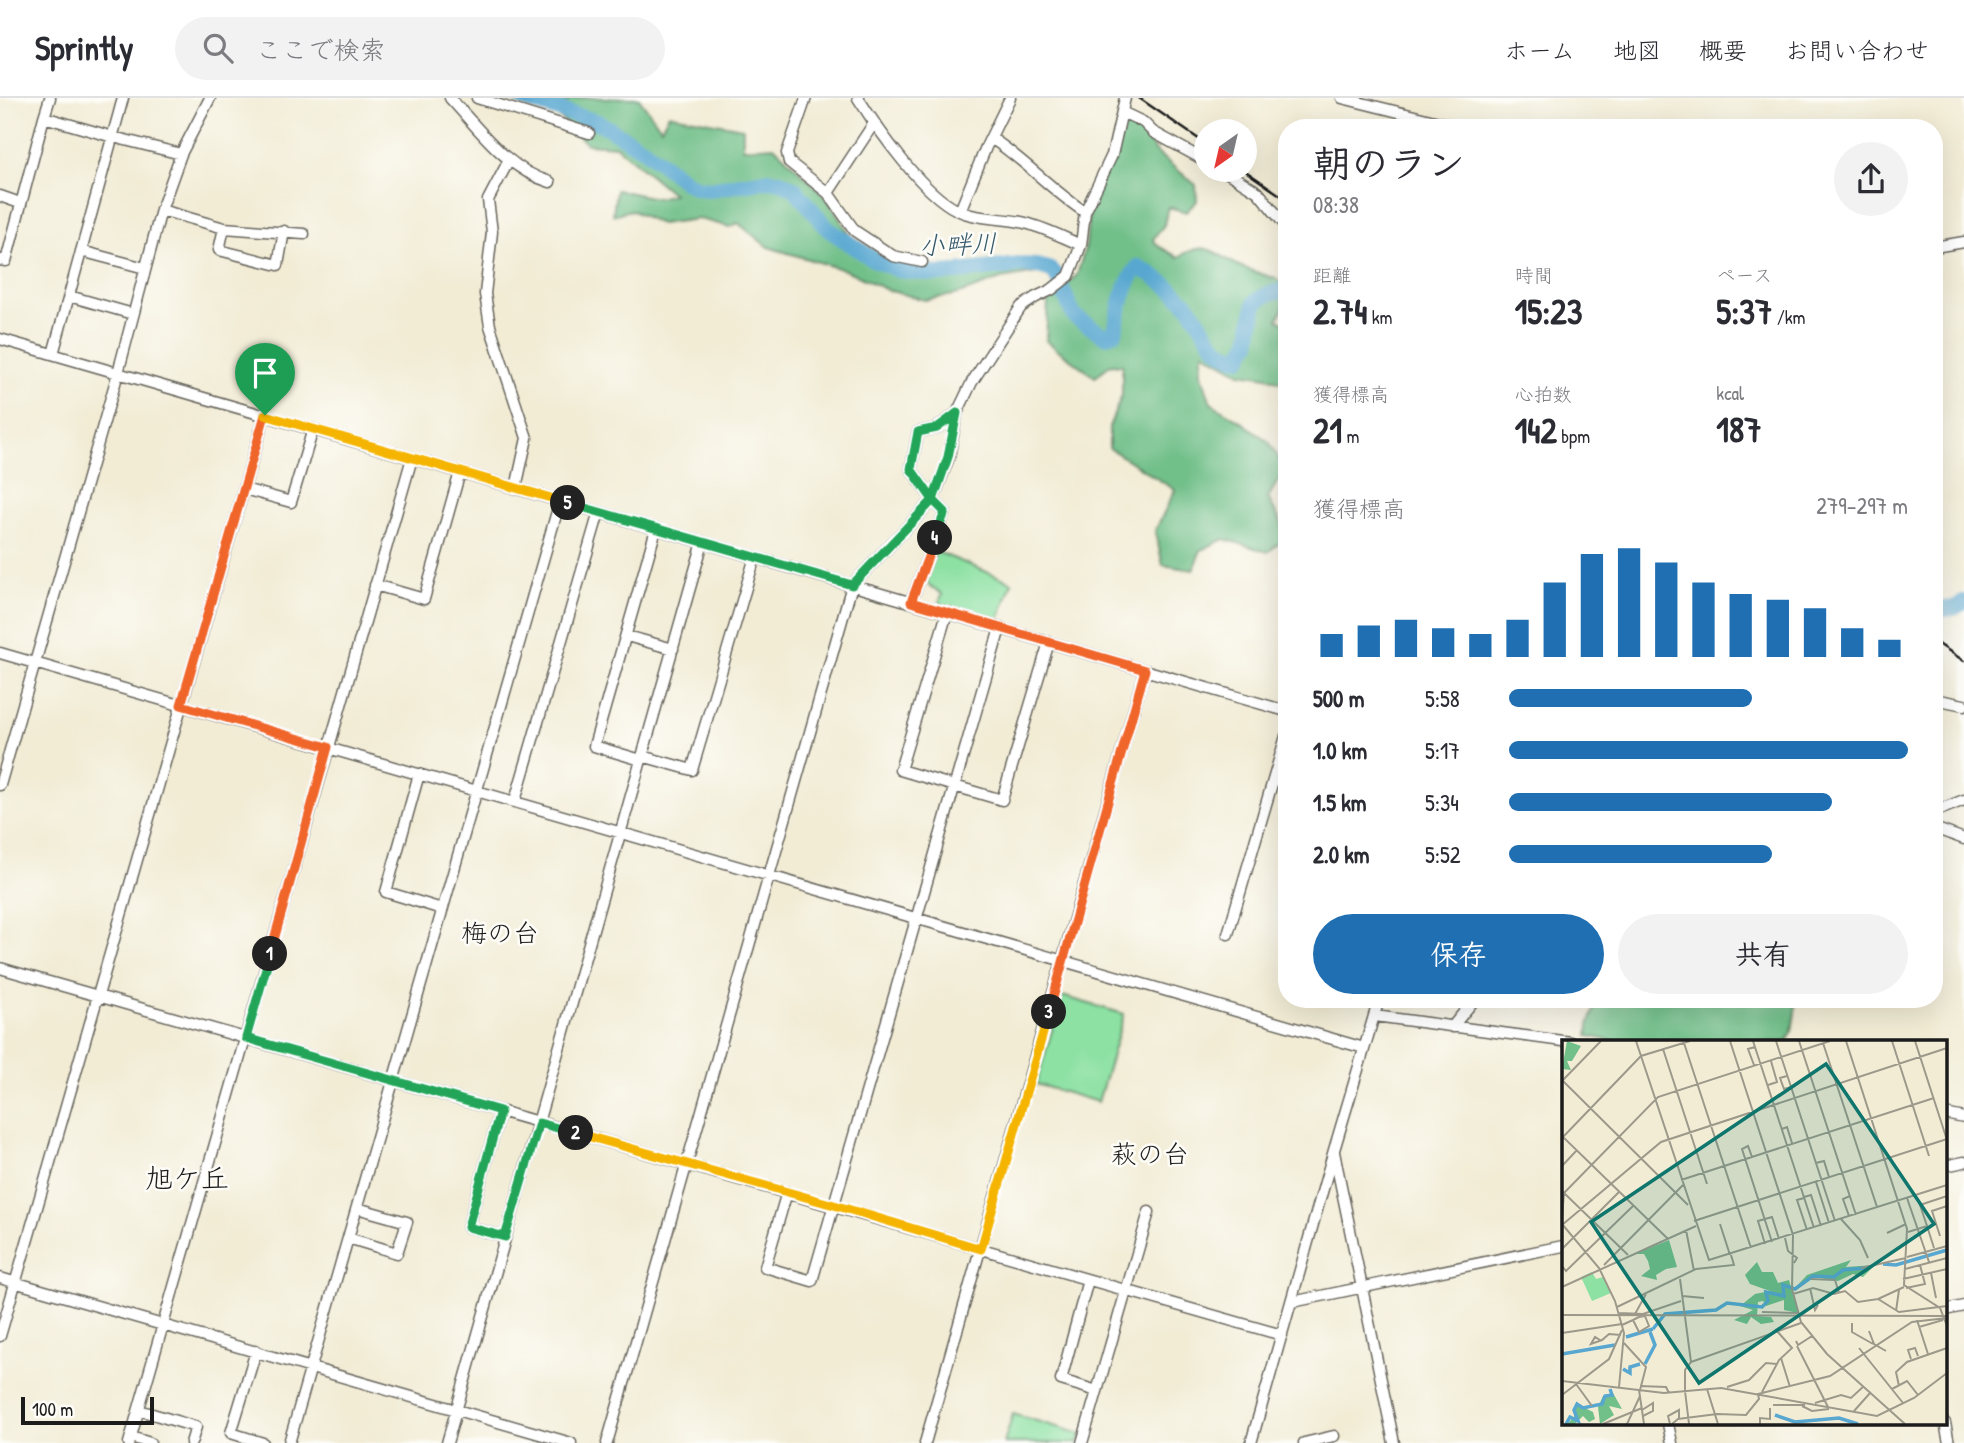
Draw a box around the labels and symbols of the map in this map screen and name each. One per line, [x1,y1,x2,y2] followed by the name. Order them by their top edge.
[1194,119,1256,182] north arrow
[918,225,998,263] water label: 小畔川
[235,343,295,415] pin
[550,486,586,520] pin: 5
[918,520,953,556] pin: 4
[461,915,539,950] district label: 梅の台
[252,936,288,972] pin: 1
[1032,995,1066,1030] pin: 3
[1562,1040,1946,1426] inset map
[558,1116,594,1150] pin: 2
[1111,1136,1189,1171] district label: 萩の台
[145,1159,229,1197] district label: 旭ケ丘
[21,1394,154,1426] scale bar

